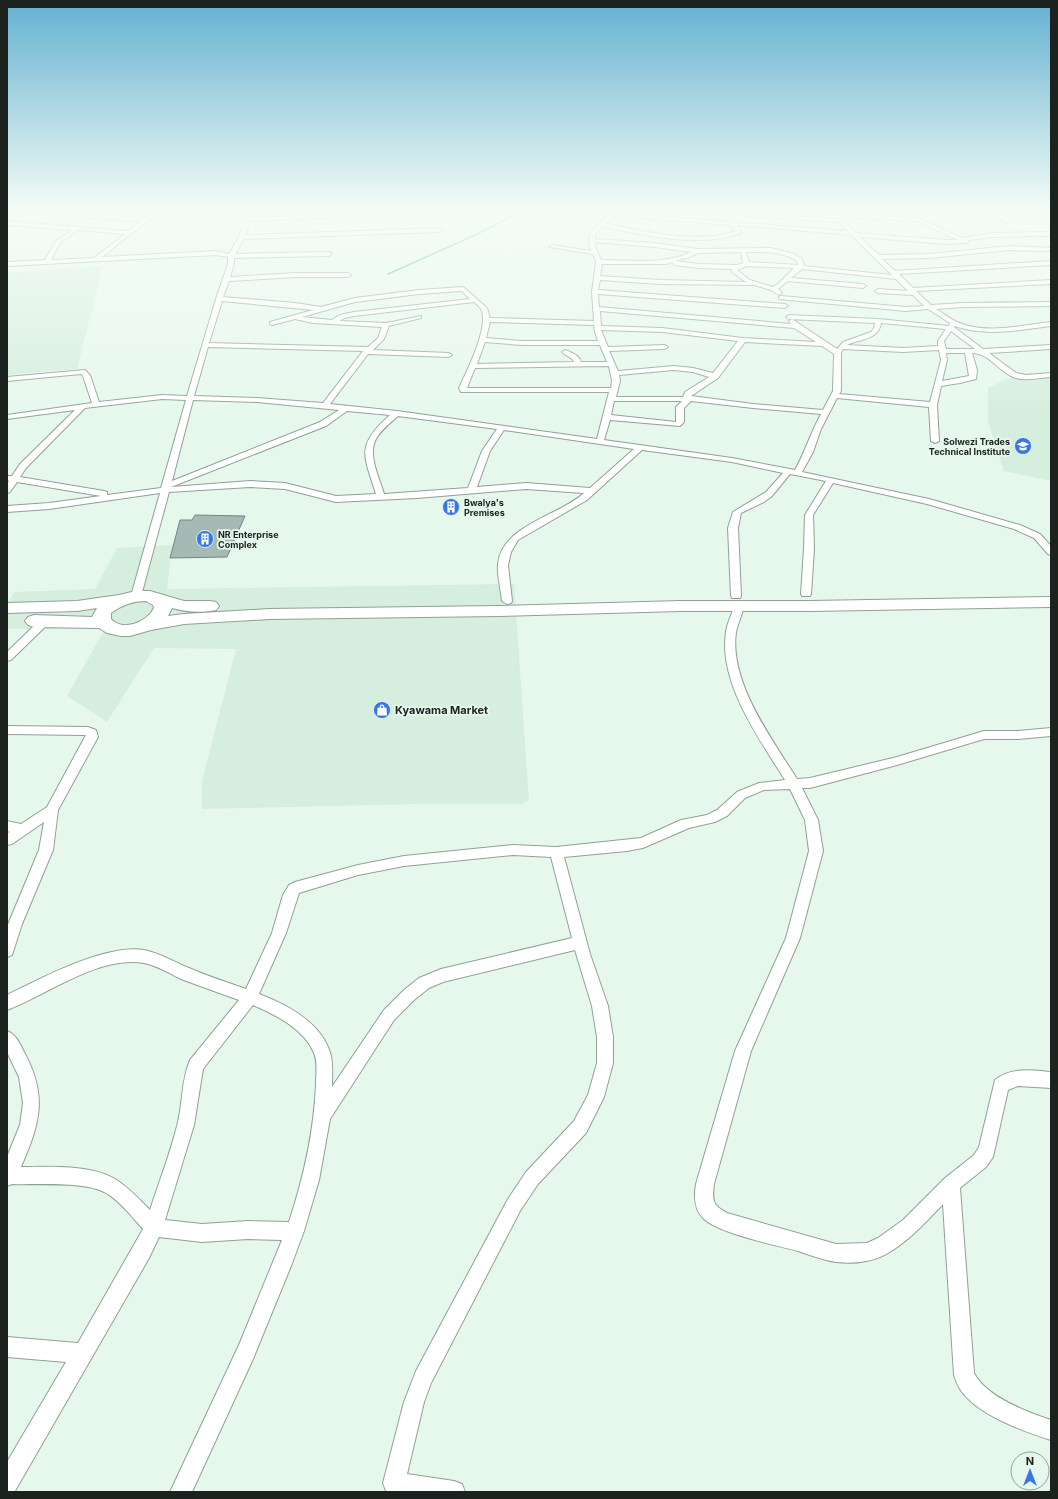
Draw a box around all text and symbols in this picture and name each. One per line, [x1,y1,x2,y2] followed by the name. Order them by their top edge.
[929,436,1011,457] place label: Solwezi Trades Technical Institute
[1013,436,1033,456] school or university icon: Solwezi Trades Technical Institute
[441,497,461,517] building icon: Bwalya's Premises
[464,497,505,518] place label: Bwalya's Premises
[195,529,215,549] building icon: NR Enterprise Complex
[218,529,279,550] place label: NR Enterprise Complex
[372,700,392,720] shop icon: Kyawama Market
[395,703,488,717] place label: Kyawama Market
[1010,1451,1050,1491] north arrow
[1026,1454,1034,1468] text: N

